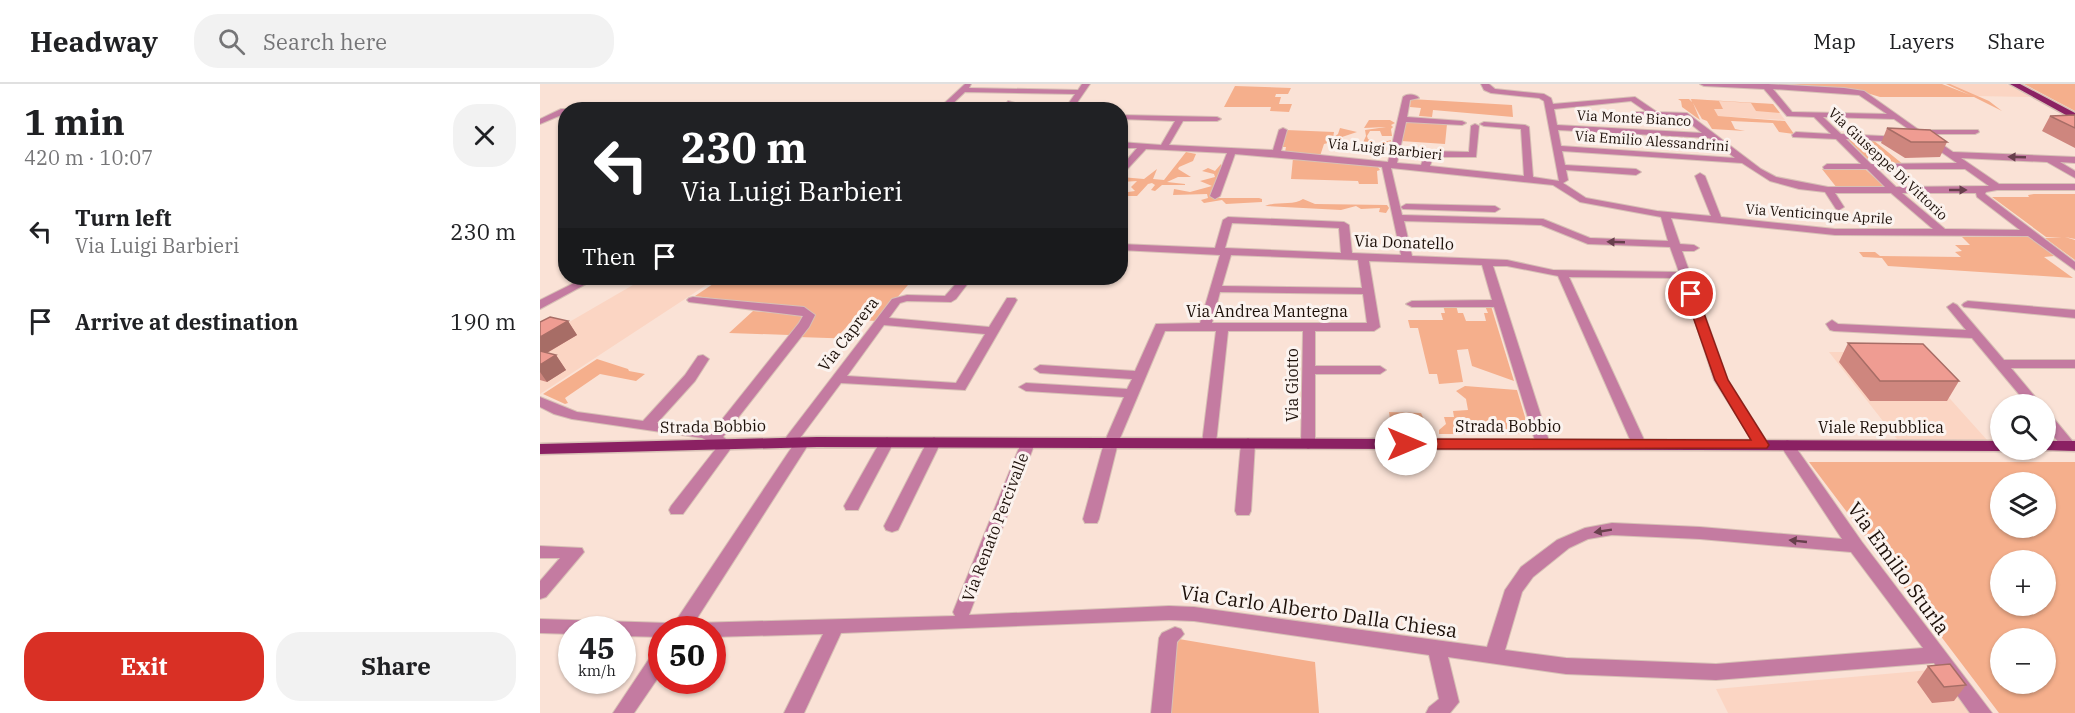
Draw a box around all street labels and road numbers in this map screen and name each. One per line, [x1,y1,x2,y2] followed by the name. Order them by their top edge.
[1824,104,1952,224] street label: Via Giuseppe Di Vittorio
[1576,106,1692,130] street label: Via Monte Bianco
[1574,127,1730,155] street label: Via Emilio Alessandrini
[1327,134,1443,164] street label: Via Luigi Barbieri
[1745,200,1893,228] street label: Via Venticinque Aprile
[1354,230,1454,254] street label: Via Donatello
[814,293,883,375] street label: Via Caprera
[1186,301,1348,321] street label: Via Andrea Mantegna
[1282,348,1302,422] street label: Via Giotto
[660,415,766,437] street label: Strada Bobbio
[1455,416,1561,436] street label: Strada Bobbio
[1818,417,1944,437] street label: Viale Repubblica
[957,450,1033,604] street label: Via Renato Percivalle
[1842,496,1956,640] street label: Via Emilio Sturla
[1179,578,1459,644] street label: Via Carlo Alberto Dalla Chiesa

